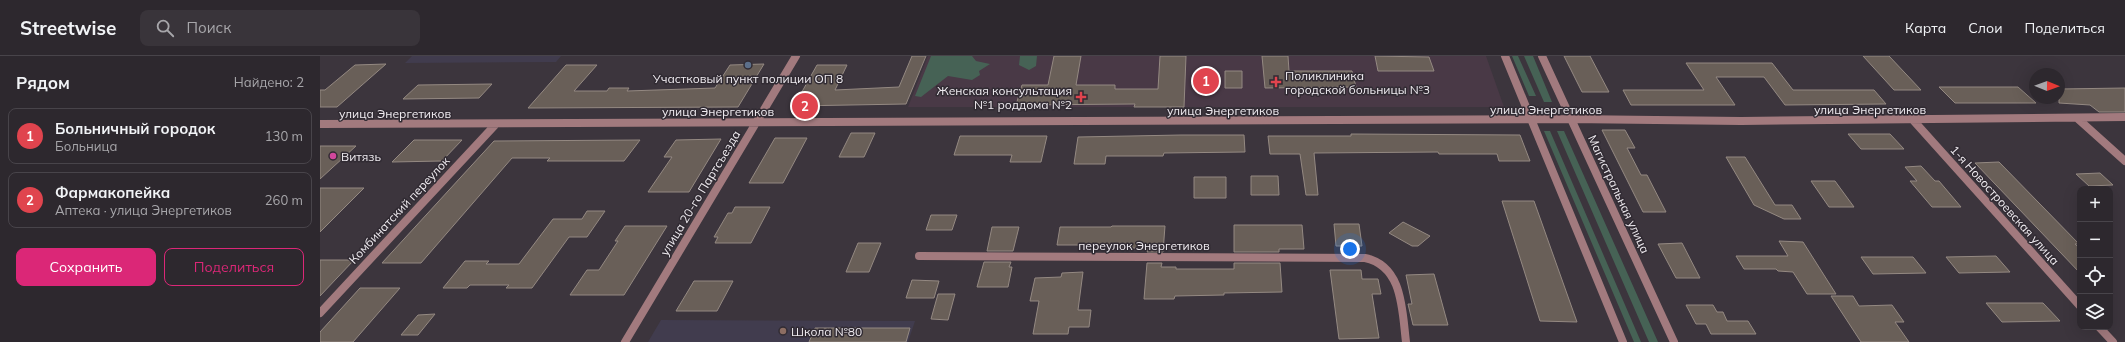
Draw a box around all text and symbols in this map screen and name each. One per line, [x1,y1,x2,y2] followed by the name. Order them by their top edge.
[140,10,420,46] search box
[20,16,116,40] text: Streetwise
[154,17,176,39] icon: search
[186,18,231,37] text: Поиск
[1905,19,1946,37] text: Карта
[1968,19,2003,37] text: Слои
[2025,19,2105,37] text: Поделиться
[743,60,753,70] marker: Участковый пункт полиции ОП 8
[1193,66,1219,96] pin: 1
[1285,68,1430,97] place label: Поликлиника городской больницы №3
[2029,68,2065,104] north arrow
[652,71,843,86] place label: Участковый пункт полиции ОП 8
[16,72,70,93] text: Рядом
[234,74,304,90] text: Найдено: 2
[1270,76,1282,88] marker: Поликлиника городской больницы №3
[937,83,1072,112] place label: Женская консультация №1 роддома №2
[792,91,818,121] pin: 2
[1075,91,1087,103] marker: Женская консультация №1 роддома №2
[1490,102,1602,117] street label: улица Энергетиков
[1814,102,1926,117] street label: улица Энергетиков
[1167,103,1279,118] street label: улица Энергетиков
[662,104,774,119] street label: улица Энергетиков
[339,106,451,121] street label: улица Энергетиков
[55,119,215,138] text: Больничный городок
[26,128,34,144] text: 1
[265,128,303,144] text: 130 m
[657,128,743,258] street label: улица 20-го Партсъезда
[1585,132,1653,256] street label: Магистральная улица
[55,138,117,154] text: Больница
[1947,142,2063,268] street label: 1-я Новостроевская улица
[341,149,381,164] place label: Витязь
[328,151,338,161] marker: Витязь
[345,153,453,267] street label: Комбинатский переулок
[55,183,170,202] text: Фармакопейка
[2077,186,2113,330] map controls
[2077,186,2113,222] button: +
[26,192,34,208] text: 2
[265,192,303,208] text: 260 m
[55,202,232,218] text: Аптека · улица Энергетиков
[2077,222,2113,258] button: −
[1078,238,1210,253] street label: переулок Энергетиков
[1340,239,1360,259] your location
[16,248,156,286] button: Сохранить
[164,248,304,286] button: Поделиться
[2077,258,2113,294] button: locate
[2077,294,2113,330] button: layers
[791,324,862,339] place label: Школа №80
[778,326,788,336] marker: Школа №80

